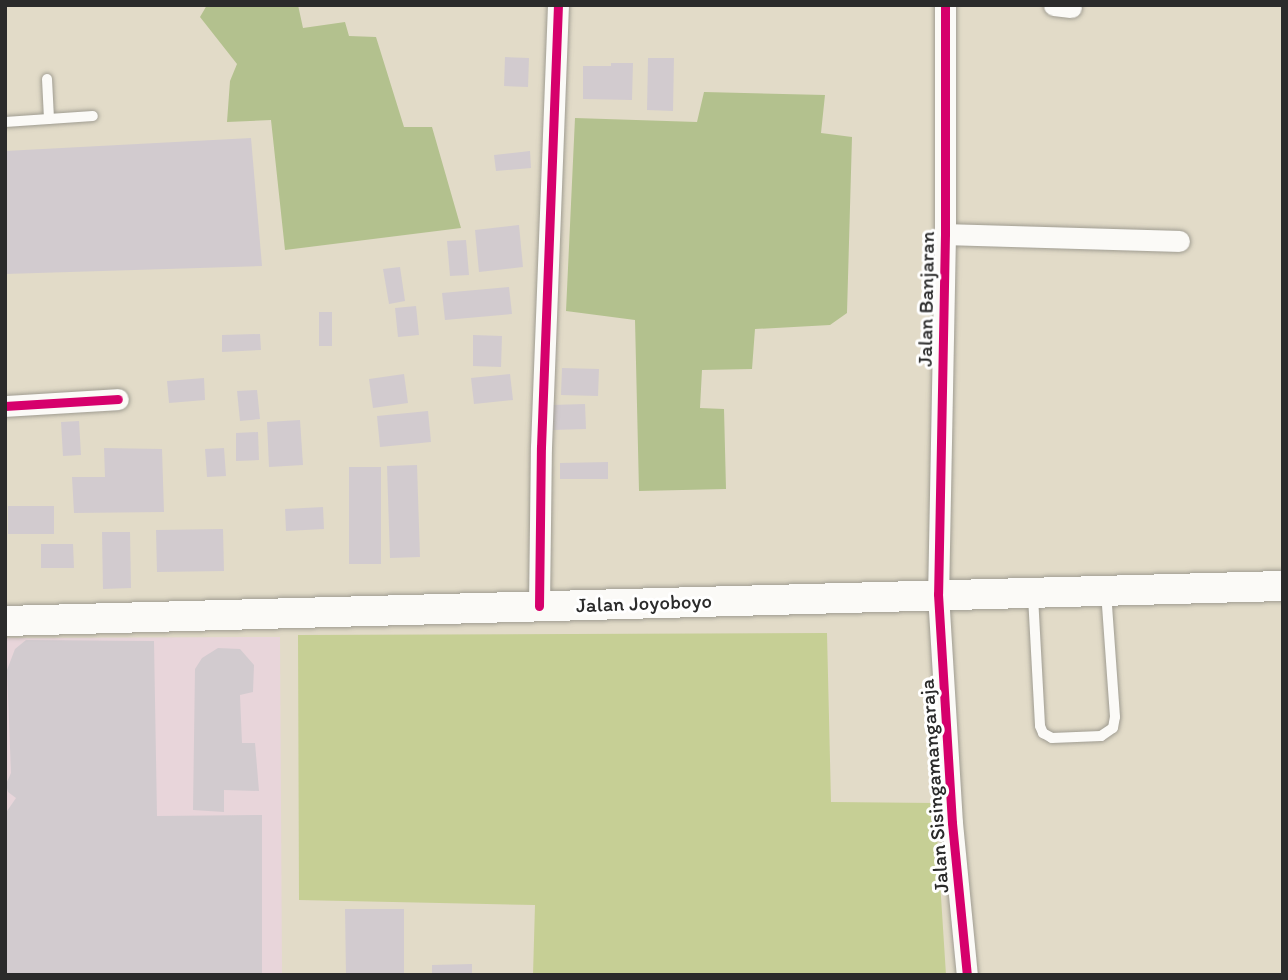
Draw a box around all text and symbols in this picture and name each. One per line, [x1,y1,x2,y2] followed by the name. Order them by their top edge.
[912,231,940,367] street label: Jalan Banjaran
[575,588,713,618] street label: Jalan Joyoboyo
[914,678,954,894] street label: Jalan Sisingamangaraja

